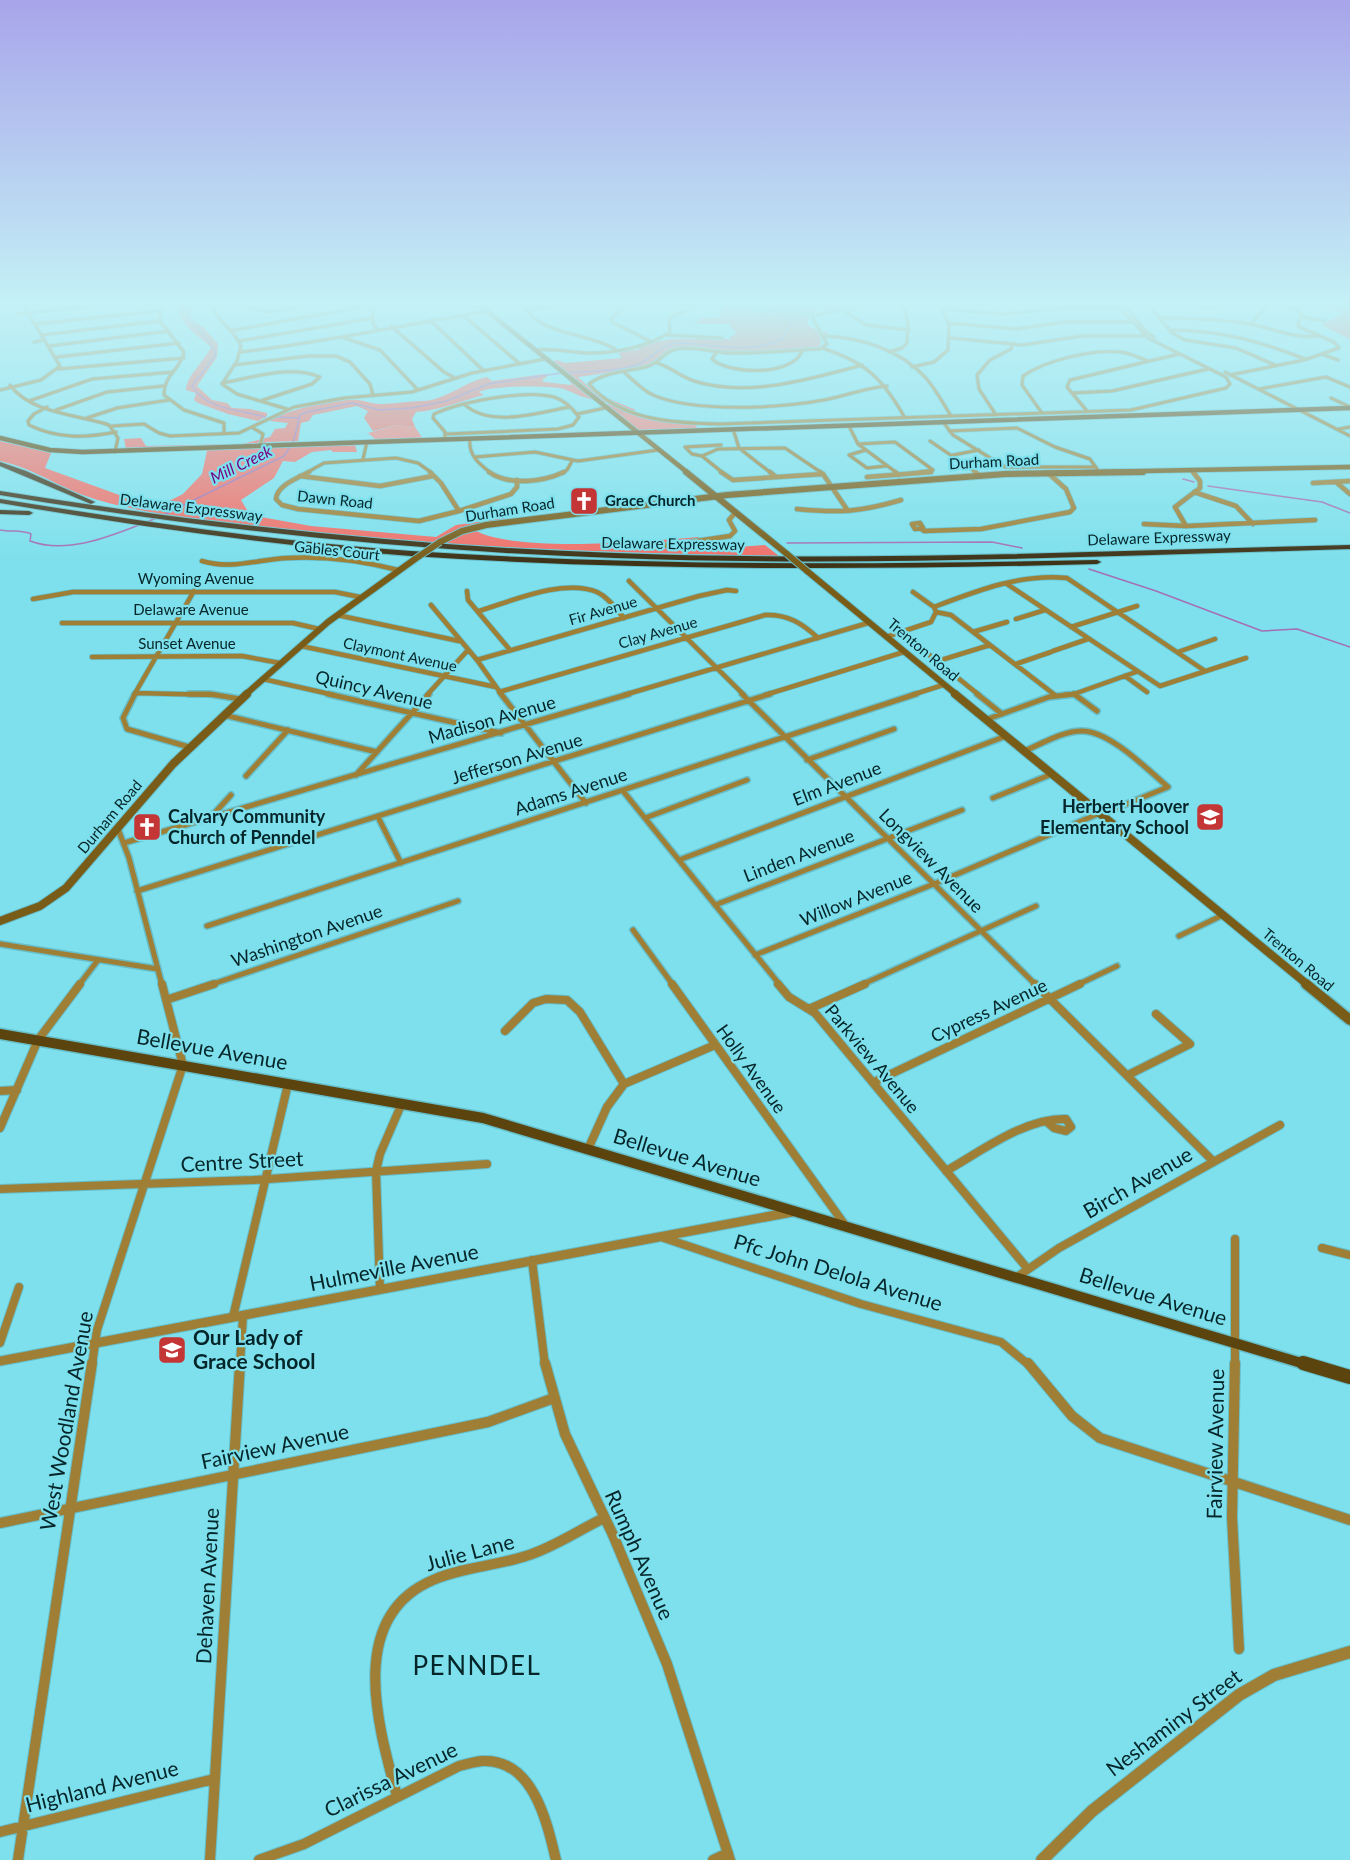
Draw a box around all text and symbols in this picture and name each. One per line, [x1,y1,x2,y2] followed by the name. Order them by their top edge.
[207,440,275,487] water label: Mill Creek
[948,450,1040,472] street label: Durham Road
[568,485,600,517] church icon: Grace Church
[296,486,374,512] street label: Dawn Road
[119,489,264,525] street label: Delaware Expressway
[605,491,696,509] place label: Grace Church
[464,493,556,525] street label: Durham Road
[1087,525,1231,548] street label: Delaware Expressway
[601,533,745,553] street label: Delaware Expressway
[293,537,381,564] street label: Gables Court
[138,569,254,587] street label: Wyoming Avenue
[567,592,639,628] street label: Fir Avenue
[133,600,249,618] street label: Delaware Avenue
[616,612,699,652] street label: Clay Avenue
[884,614,963,684] street label: Trenton Road
[342,633,459,675] street label: Claymont Avenue
[138,634,236,652] street label: Sunset Avenue
[313,665,435,713] street label: Quincy Avenue
[426,690,558,748] street label: Madison Avenue
[448,728,585,788] street label: Jefferson Avenue
[789,756,884,810] street label: Elm Avenue
[512,762,630,820] street label: Adams Avenue
[73,776,145,857] street label: Durham Road
[1040,795,1189,838] place label: Herbert Hoover Elementary School
[1194,801,1226,833] school or university icon: Herbert Hoover Elementary School
[875,804,988,917] street label: Longview Avenue
[168,805,326,848] place label: Calvary Community Church of Penndel
[131,811,163,843] church icon: Calvary Community Church of Penndel
[740,824,857,886] street label: Linden Avenue
[796,866,915,931] street label: Willow Avenue
[228,899,385,971] street label: Washington Avenue
[1259,924,1338,994] street label: Trenton Road
[927,974,1050,1047] street label: Cypress Avenue
[821,999,925,1117] street label: Parkview Avenue
[712,1020,791,1117] street label: Holly Avenue
[135,1023,290,1074] street label: Bellevue Avenue
[611,1122,764,1191] street label: Bellevue Avenue
[1078,1140,1196,1223] street label: Birch Avenue
[180,1145,304,1176] street label: Centre Street
[731,1228,946,1315] street label: Pfc John Delola Avenue
[307,1238,480,1295] street label: Hulmeville Avenue
[1077,1261,1230,1330] street label: Bellevue Avenue
[34,1309,97,1533] street label: West Woodland Avenue
[193,1324,316,1373] place label: Our Lady of Grace School
[156,1334,188,1366] school or university icon: Our Lady of Grace School
[1201,1368,1228,1519] street label: Fairview Avenue
[198,1418,351,1473] street label: Fairview Avenue
[601,1486,680,1623] street label: Rumph Avenue
[190,1507,223,1665] street label: Dehaven Avenue
[423,1528,517,1575] street label: Julie Lane
[413,1649,541,1681] district label: PENNDEL
[1101,1663,1246,1781] street label: Neshaminy Street
[320,1736,461,1822] street label: Clarissa Avenue
[23,1754,181,1817] street label: Highland Avenue

